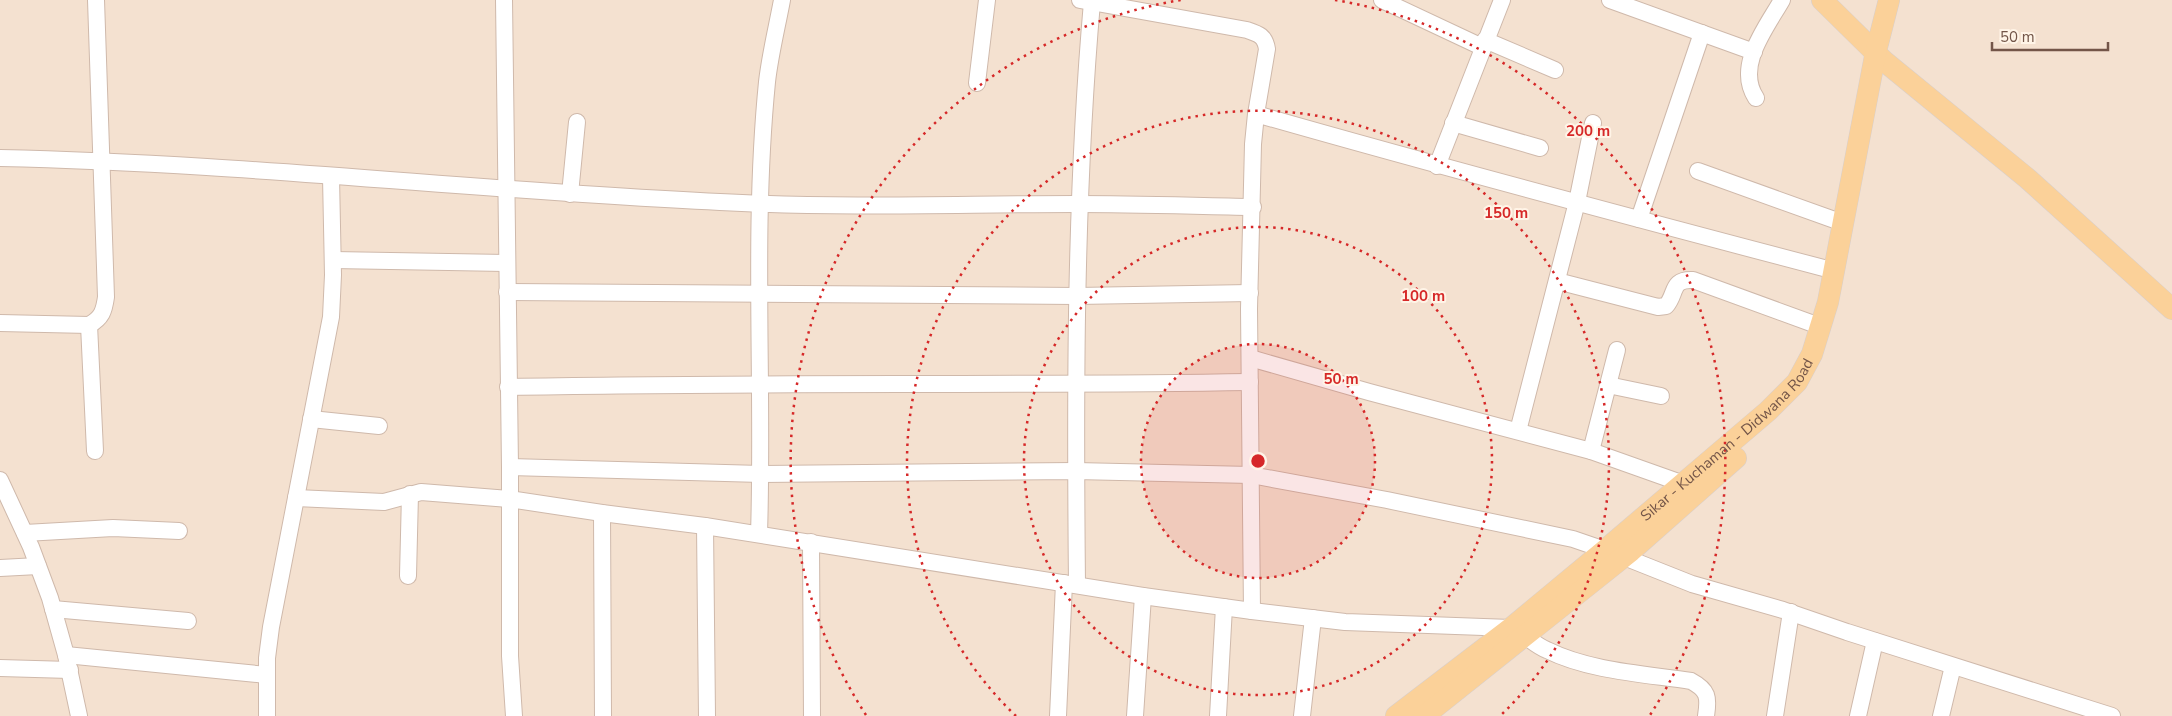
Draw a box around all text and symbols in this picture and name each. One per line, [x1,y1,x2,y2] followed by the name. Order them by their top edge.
[1992,20,2108,52] scale bar
[2000,27,2035,47] text: 50 m
[1566,121,1610,141] text: 200 m
[1484,203,1528,223] text: 150 m
[1401,286,1445,306] text: 100 m
[1636,355,1818,526] street label: Sikar - Kuchaman - Didwana Road
[1323,369,1359,389] text: 50 m
[1249,452,1267,470] centre of rings

